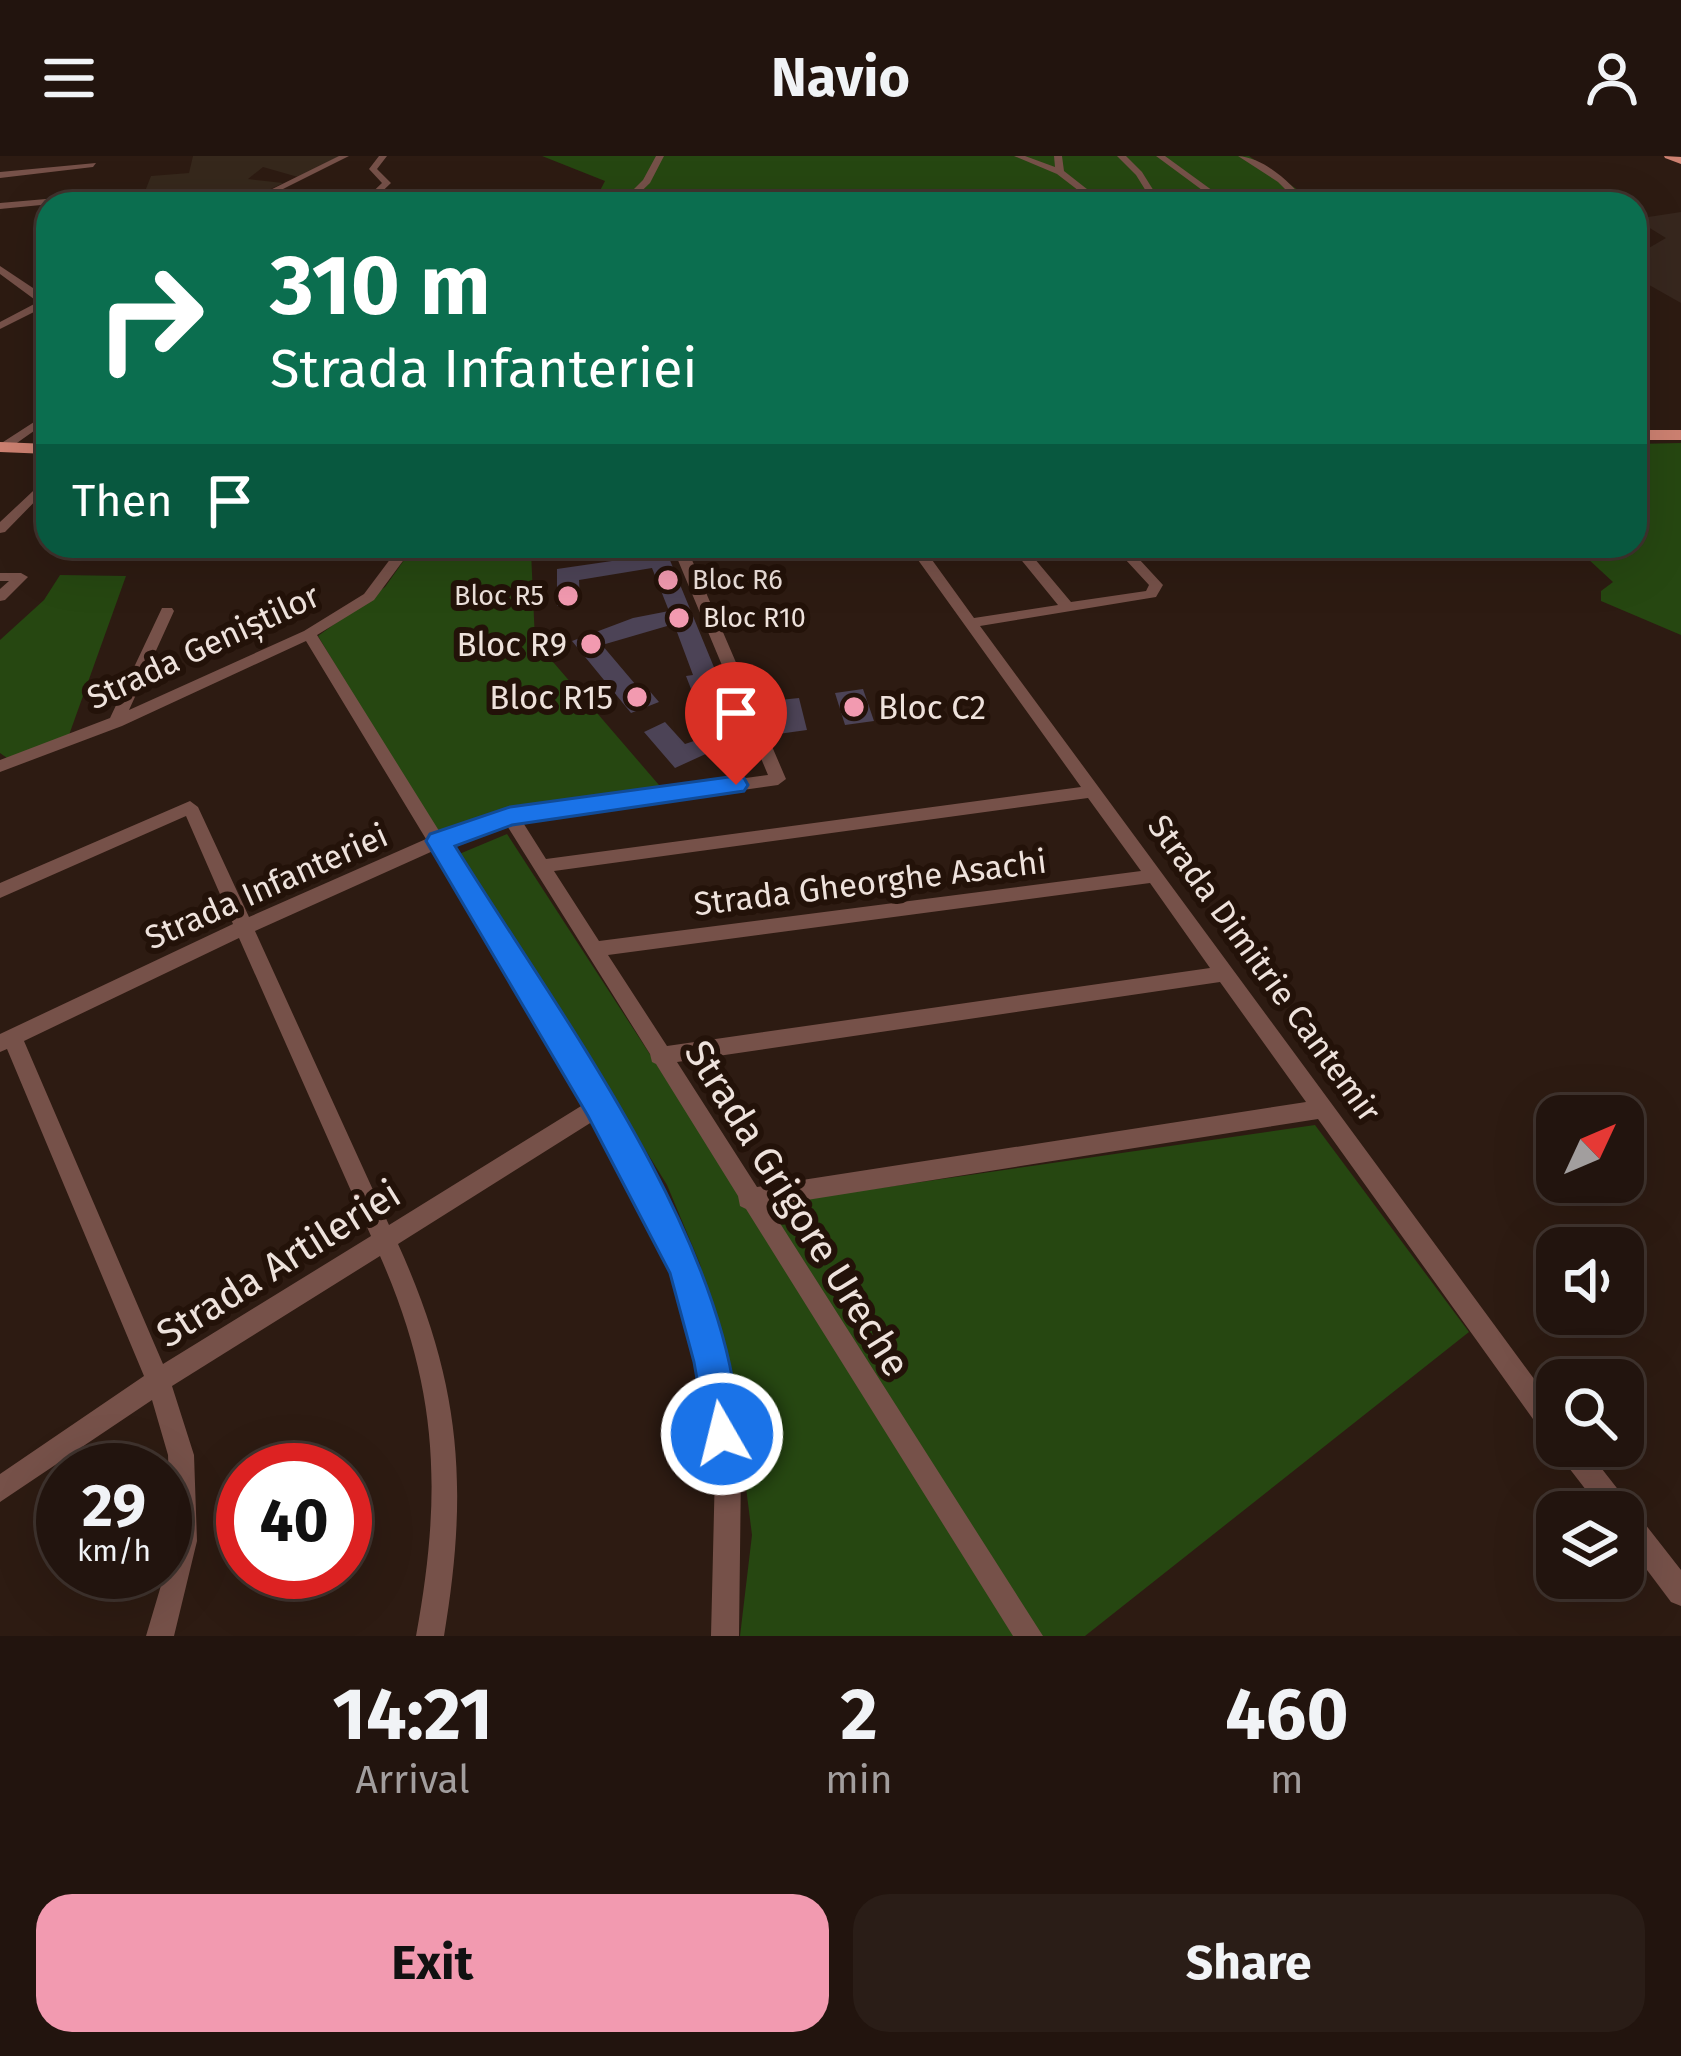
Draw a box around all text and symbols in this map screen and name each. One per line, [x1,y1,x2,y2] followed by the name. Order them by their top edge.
[36,45,102,111] icon: menu
[1579,45,1645,111] icon: person
[771,46,910,110] text: Navio
[270,235,491,336] text: 310 m
[72,240,228,396] icon: right
[270,337,698,401] text: Strada Infanteriei
[197,468,263,534] icon: arrive
[72,474,173,528] text: Then
[692,564,783,596] place label: Bloc R6
[655,567,681,593] marker: Bloc R6
[81,576,326,719] street label: Strada Geniștilor
[454,580,544,612] place label: Bloc R5
[555,583,581,609] marker: Bloc R5
[703,602,806,634] place label: Bloc R10
[666,605,692,631] marker: Bloc R10
[457,625,567,665] place label: Bloc R9
[578,631,604,657] marker: Bloc R9
[685,662,787,785] pin
[489,678,613,718] place label: Bloc R15
[703,680,769,746] icon: arrive
[624,684,650,710] marker: Bloc R15
[878,688,986,728] place label: Bloc C2
[841,694,867,720] marker: Bloc C2
[1139,807,1389,1130] street label: Strada Dimitrie Cantemir
[139,816,394,958] street label: Strada Infanteriei
[691,842,1049,924] street label: Strada Gheorghe Asachi
[675,1032,919,1385] street label: Strada Grigore Ureche
[1536,1095,1644,1203] north arrow
[1536,1095,1644,1599] map controls
[148,1171,409,1357] street label: Strada Artileriei
[1536,1227,1644,1335] button: sound
[1536,1359,1644,1467] button: search
[659,1371,785,1497] position arrow
[216,1443,372,1599] speed limit sign: 40
[82,1470,146,1542] text: 29
[1536,1491,1644,1599] button: layers
[77,1533,151,1569] text: km/h
[332,1672,493,1758] text: 14:21
[840,1672,878,1758] text: 2
[1225,1672,1349,1758] text: 460
[356,1757,470,1803] text: Arrival
[825,1757,893,1803] text: min
[1270,1757,1304,1803] text: m
[36,1894,829,2032] button: Exit
[853,1894,1645,2032] button: Share

